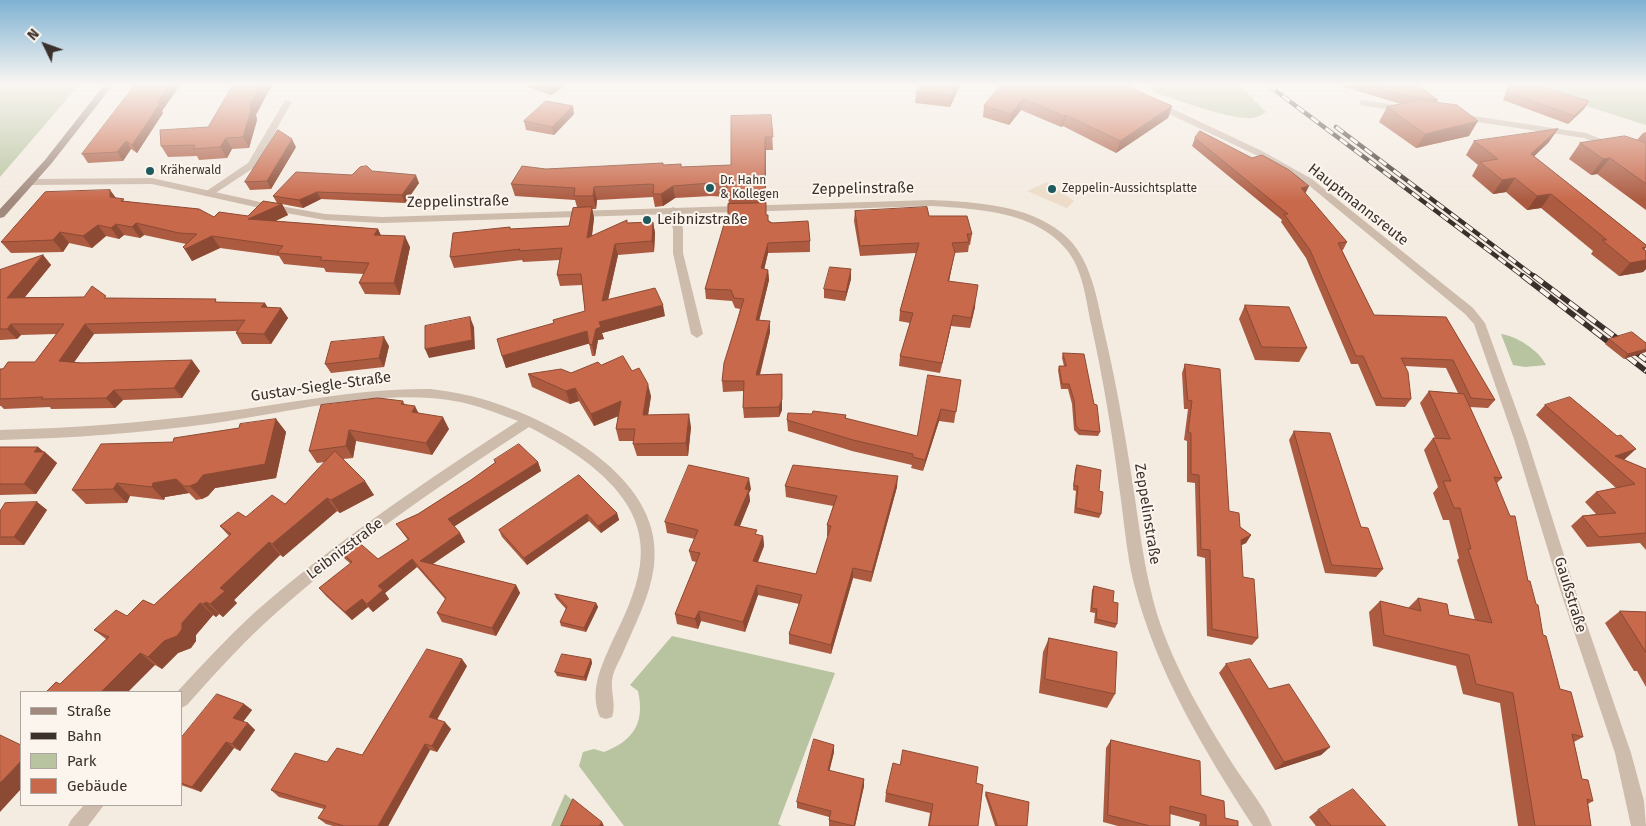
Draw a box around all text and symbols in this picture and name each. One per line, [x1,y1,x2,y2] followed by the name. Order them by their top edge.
[20,20,70,70] north arrow
[24,25,43,44] text: N
[1304,160,1412,250] street label: Hauptmannsreute
[160,164,222,178] place label: Kräherwald
[144,165,156,177] marker: Kräherwald
[720,174,779,202] place label: Dr. Hahn & Kollegen
[812,179,914,199] street label: Zeppelinstraße
[704,182,716,194] marker: Dr. Hahn & Kollegen
[1062,182,1197,196] place label: Zeppelin-Aussichtsplatte
[1046,183,1058,195] marker: Zeppelin-Aussichtsplatte
[407,192,509,212] street label: Zeppelinstraße
[657,211,748,229] place label: Leibnizstraße
[641,214,653,226] marker: Leibnizstraße
[250,368,392,406] street label: Gustav-Siegle-Straße
[1130,462,1164,566] street label: Zeppelinstraße
[303,514,387,584] street label: Leibnizstraße
[1550,555,1590,635] street label: Gaußstraße
[20,691,182,806] legend
[67,702,111,720] text: Straße
[67,727,102,745] text: Bahn
[67,752,97,770] text: Park
[67,777,127,795] text: Gebäude

